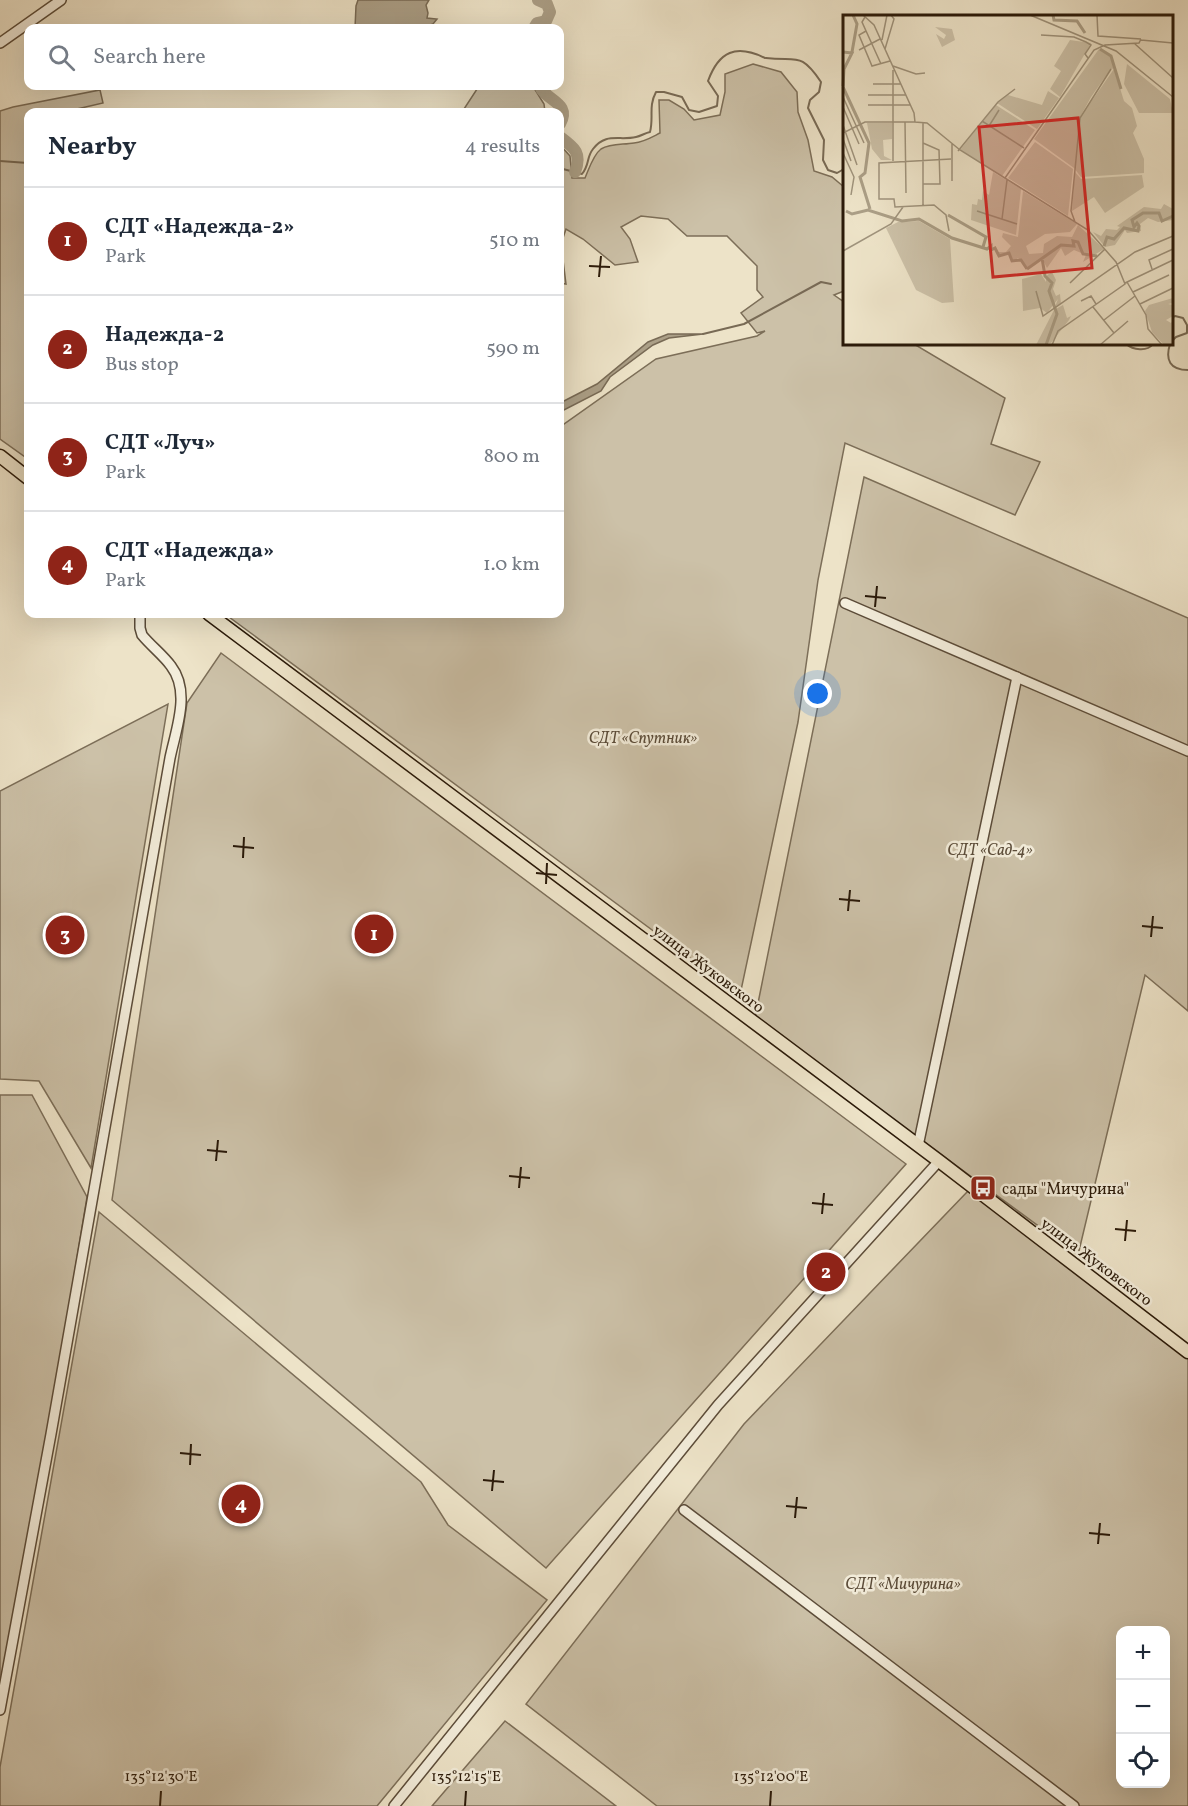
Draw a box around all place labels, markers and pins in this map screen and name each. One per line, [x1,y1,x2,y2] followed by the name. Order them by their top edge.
[46,912,84,958] pin: 3
[354,912,394,956] pin: 1
[968,1173,998,1203] bus stop icon: сады "Мичурина"
[1002,1179,1129,1201] place label: сады "Мичурина"
[806,1250,846,1294] pin: 2
[222,1482,260,1526] pin: 4

